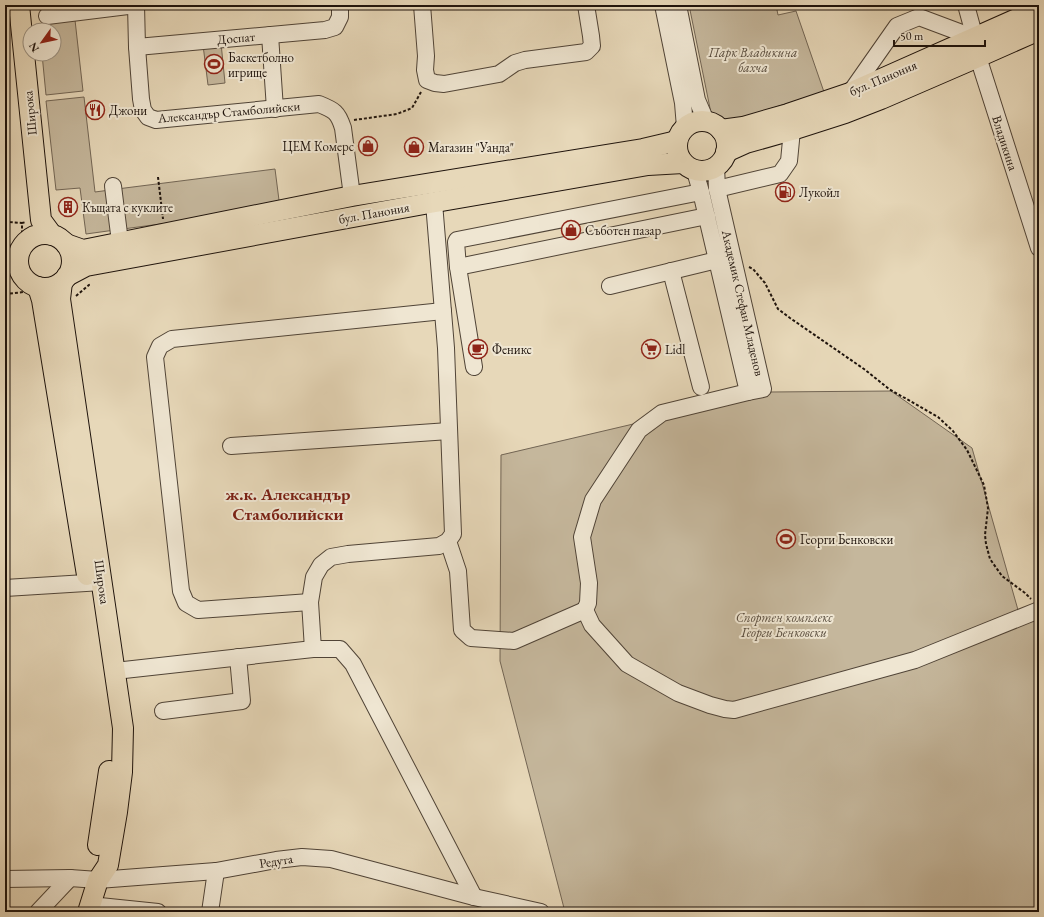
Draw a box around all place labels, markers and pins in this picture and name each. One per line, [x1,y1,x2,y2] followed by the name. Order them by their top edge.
[228,49,294,81] place label: Баскетболно игрище
[203,53,225,75] sports icon: Баскетболно игрище
[84,99,106,121] restaurant icon: Джони
[109,102,147,119] place label: Джони
[357,135,379,157] shop icon: ЦЕМ Комерс
[403,136,425,158] shop icon: Магазин "Уанда"
[282,138,354,155] place label: ЦЕМ Комерс
[428,139,514,156] place label: Магазин "Уанда"
[774,181,796,203] fuel station icon: Лукойл
[799,184,839,201] place label: Лукойл
[57,196,79,218] building icon: Къщата с куклите
[82,199,173,216] place label: Къщата с куклите
[560,219,582,241] shop icon: Съботен пазар
[585,222,662,239] place label: Съботен пазар
[467,338,489,360] cafe icon: Феникс
[640,338,662,360] supermarket icon: Lidl
[492,341,532,358] place label: Феникс
[665,341,685,358] place label: Lidl
[775,528,797,550] sports icon: Георги Бенковски
[800,531,893,548] place label: Георги Бенковски

